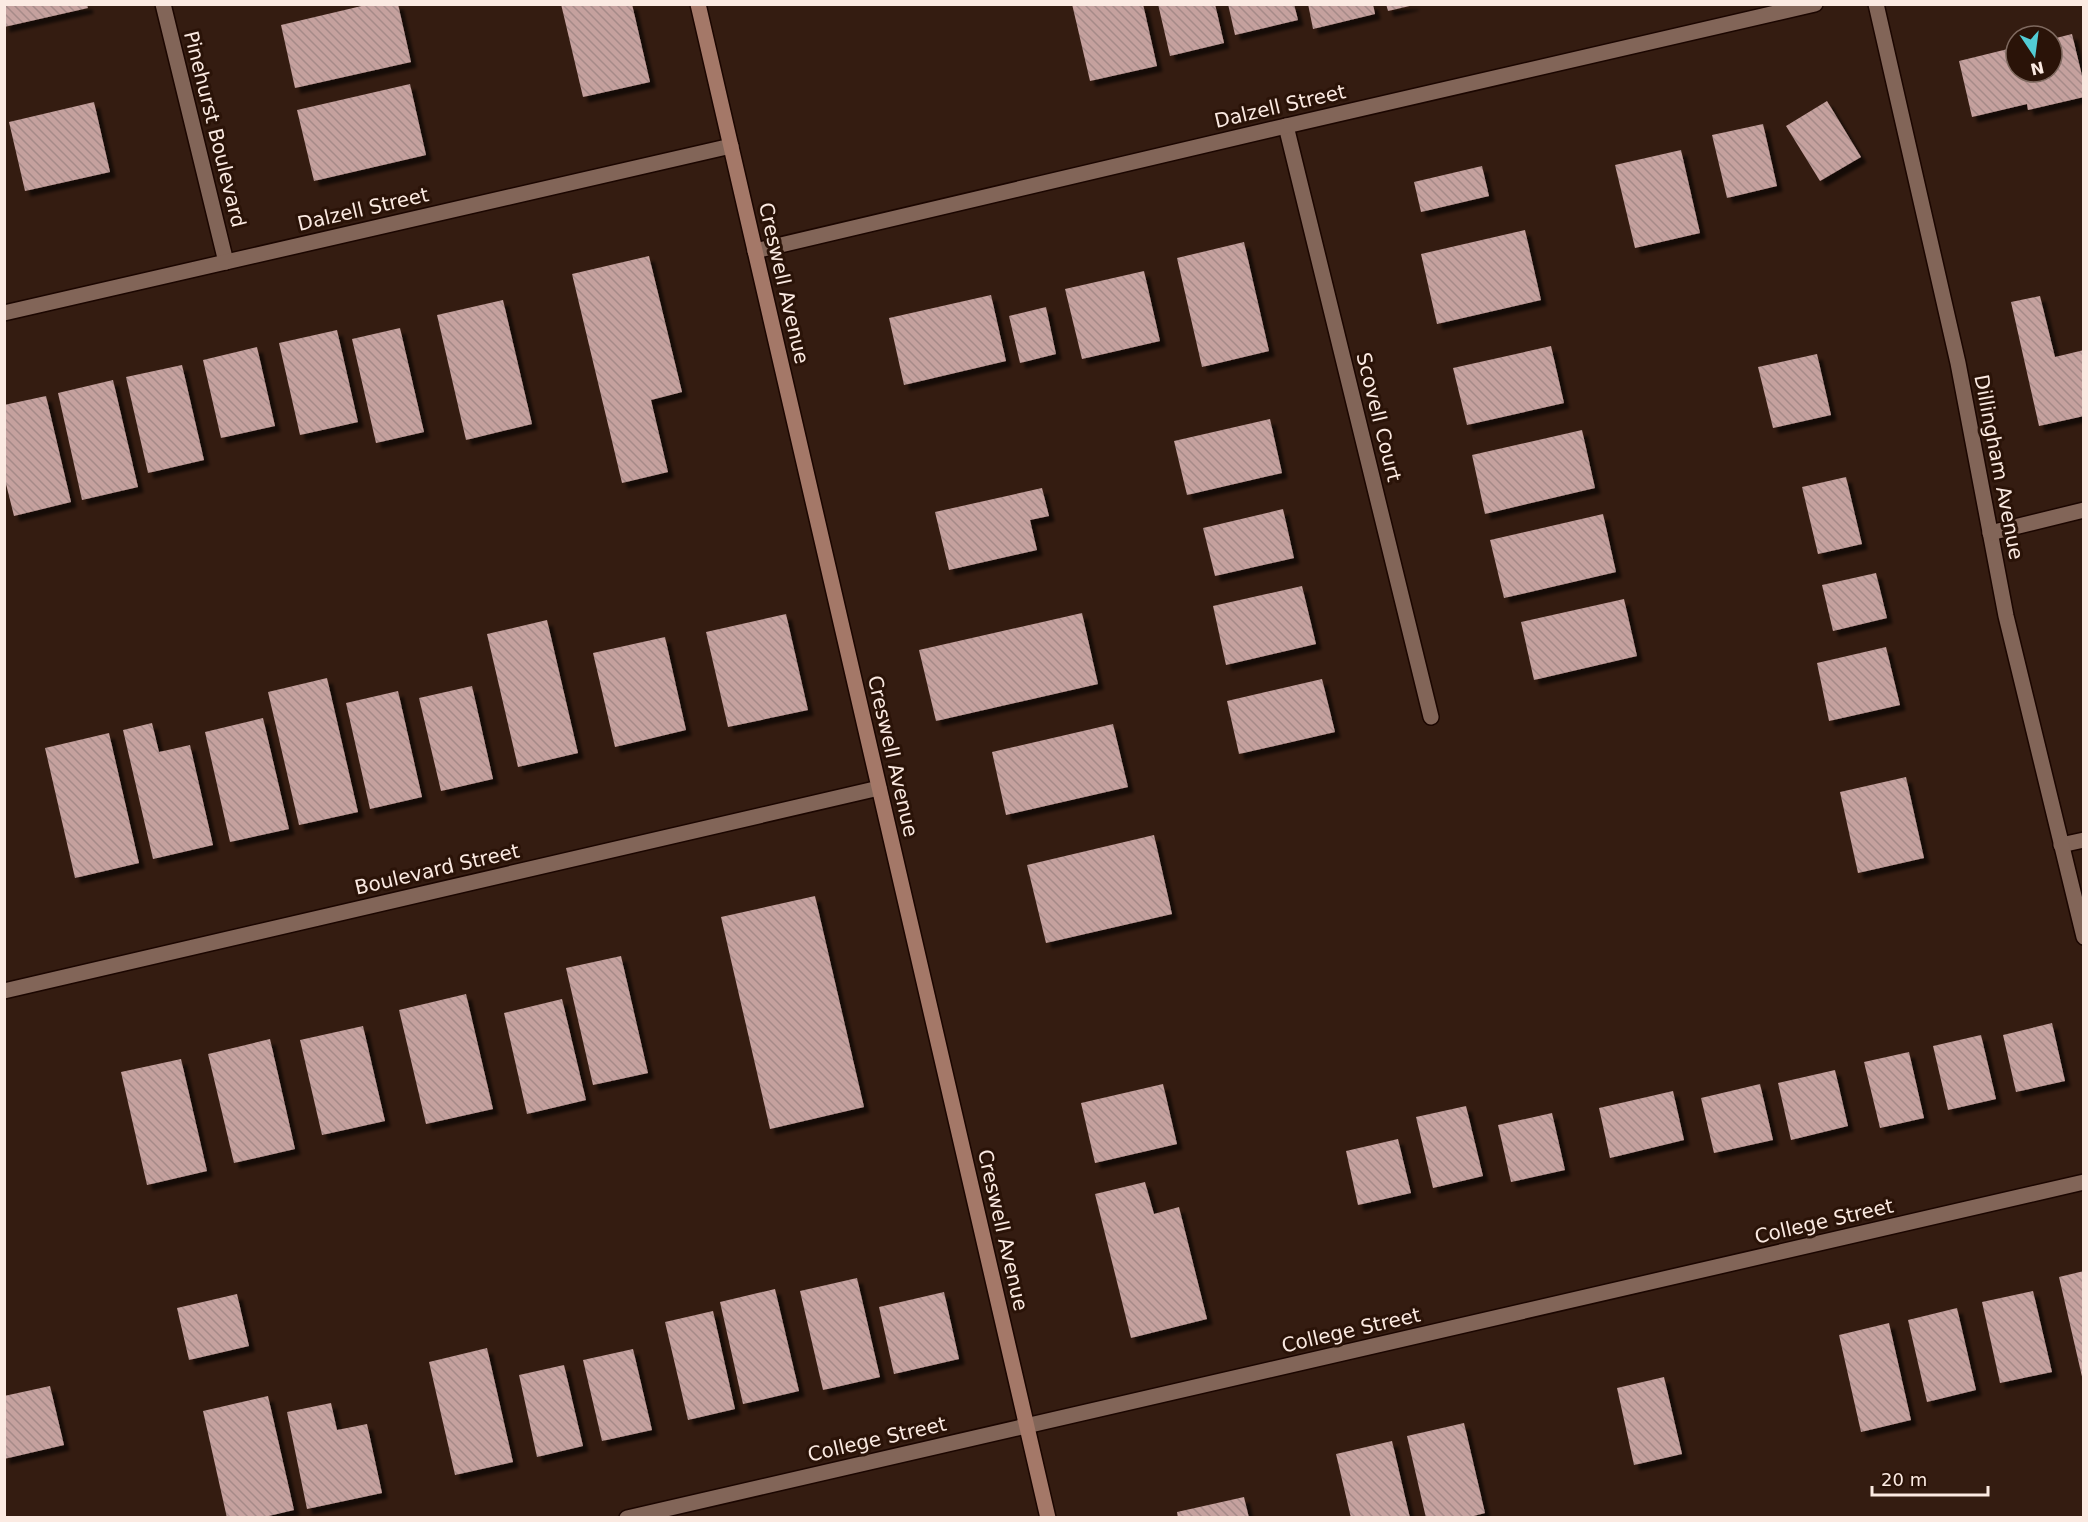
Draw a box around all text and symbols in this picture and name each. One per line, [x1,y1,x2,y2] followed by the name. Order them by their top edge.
[2004,24,2064,84] north arrow
[179,28,251,230] street label: Pinehurst Boulevard
[2029,57,2046,79] text: N
[1212,79,1348,133] street label: Dalzell Street
[295,182,431,236] street label: Dalzell Street
[754,200,814,366] street label: Creswell Avenue
[1351,350,1407,484] street label: Scovell Court
[1969,372,2029,562] street label: Dillingham Avenue
[863,673,923,839] street label: Creswell Avenue
[352,838,522,900] street label: Boulevard Street
[973,1147,1033,1313] street label: Creswell Avenue
[1752,1193,1896,1249] street label: College Street
[1279,1302,1423,1358] street label: College Street
[805,1411,949,1467] street label: College Street
[1872,1459,1988,1497] scale bar
[1881,1469,1927,1490] text: 20 m

